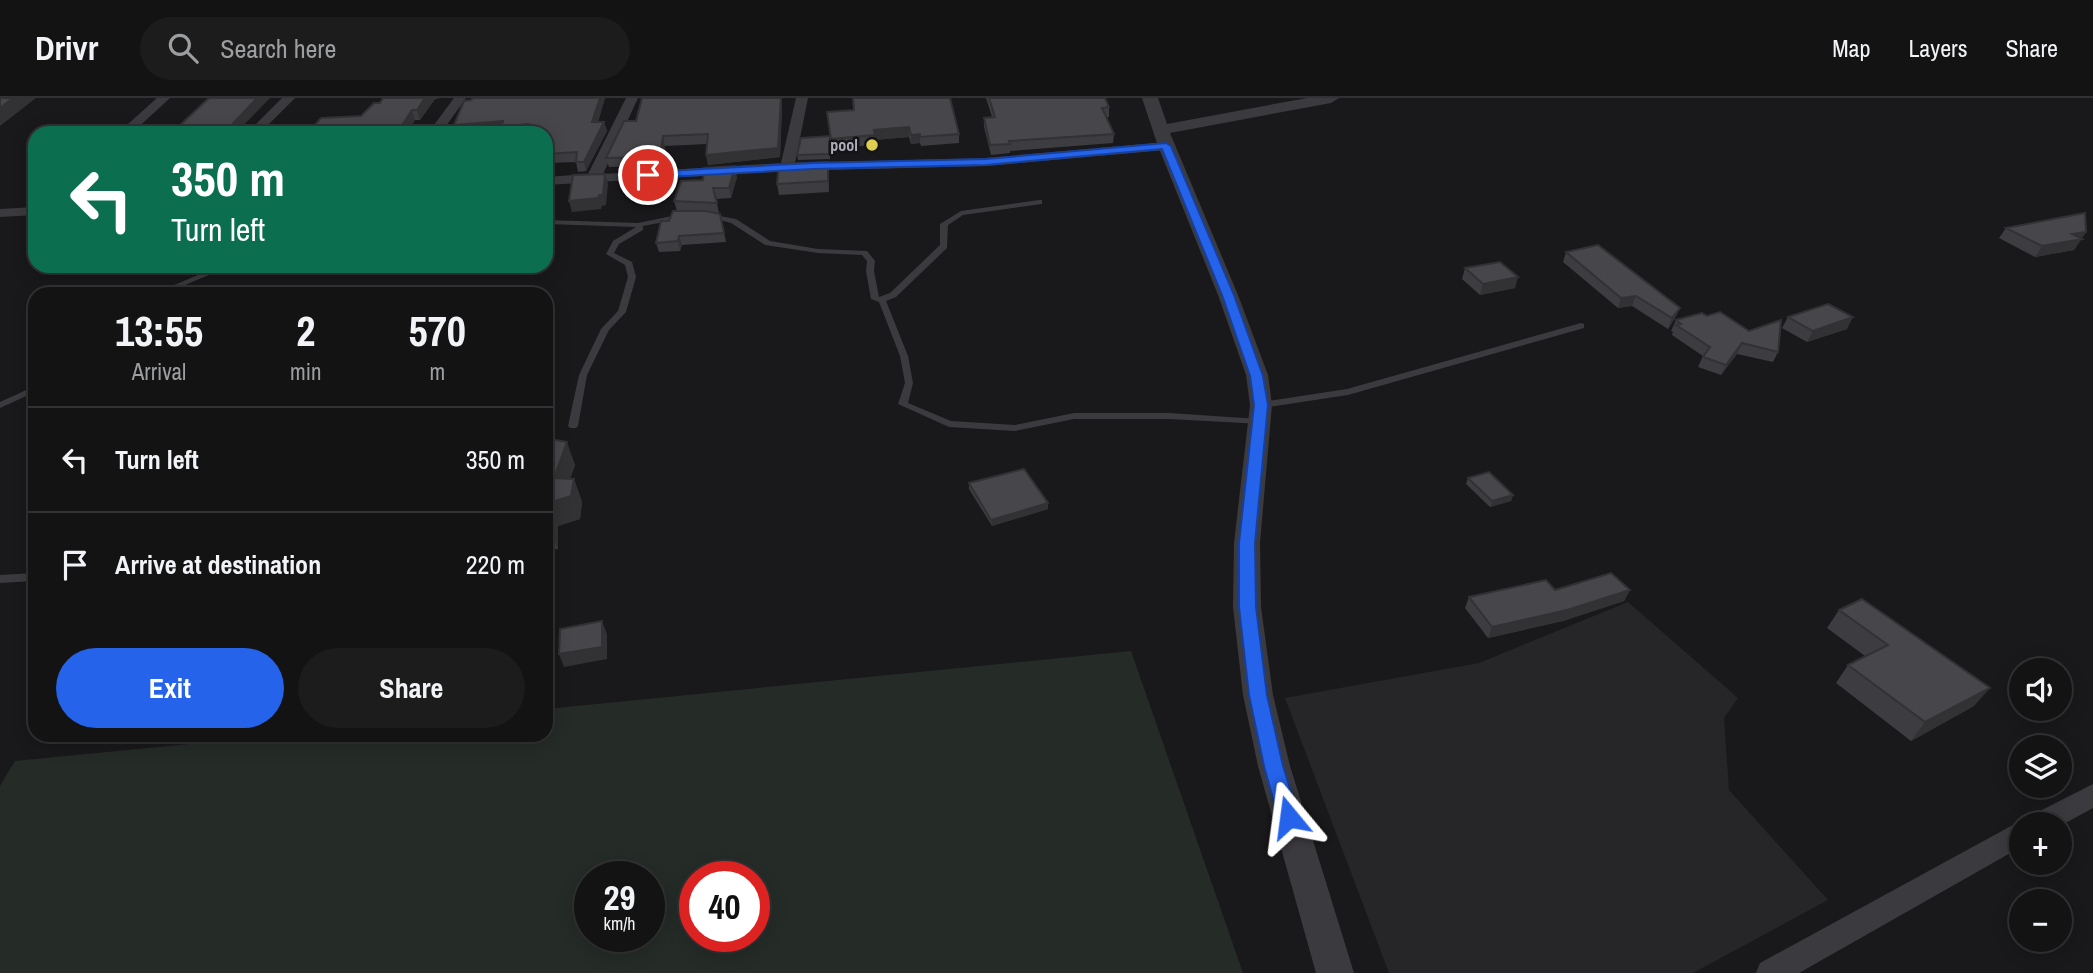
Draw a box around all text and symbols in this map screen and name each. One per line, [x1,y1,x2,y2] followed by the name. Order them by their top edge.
[140,17,630,80] search box
[35,26,98,70] text: Drivr
[164,29,202,67] icon: search
[220,31,336,66] text: Search here
[1832,32,1870,64] text: Map
[1908,32,1967,64] text: Layers
[2005,32,2058,64] text: Share
[830,134,858,156] place label: pool
[864,137,880,153] marker: pool
[171,145,285,211] text: 350 m
[618,145,678,205] pin
[56,154,147,245] icon: left
[629,156,667,194] icon: arrive
[171,208,265,251] text: Turn left
[115,303,203,359] text: 13:55
[296,303,315,359] text: 2
[409,303,466,359] text: 570
[132,356,186,387] text: Arrival
[290,356,322,387] text: min
[429,356,445,387] text: m
[56,441,94,479] icon: left
[115,442,199,477] text: Turn left
[466,442,525,477] text: 350 m
[56,546,94,584] icon: arrive
[115,547,321,582] text: Arrive at destination
[466,547,525,582] text: 220 m
[56,648,284,728] button: Exit
[298,648,525,728] button: Share
[2009,658,2072,952] map controls
[2009,658,2072,721] button: sound
[2009,735,2072,798] button: layers
[1252,780,1326,854] position arrow
[2009,812,2072,875] button: +
[679,861,770,952] speed limit sign: 40
[604,874,635,921] text: 29
[2009,889,2072,952] button: −
[604,911,636,936] text: km/h

